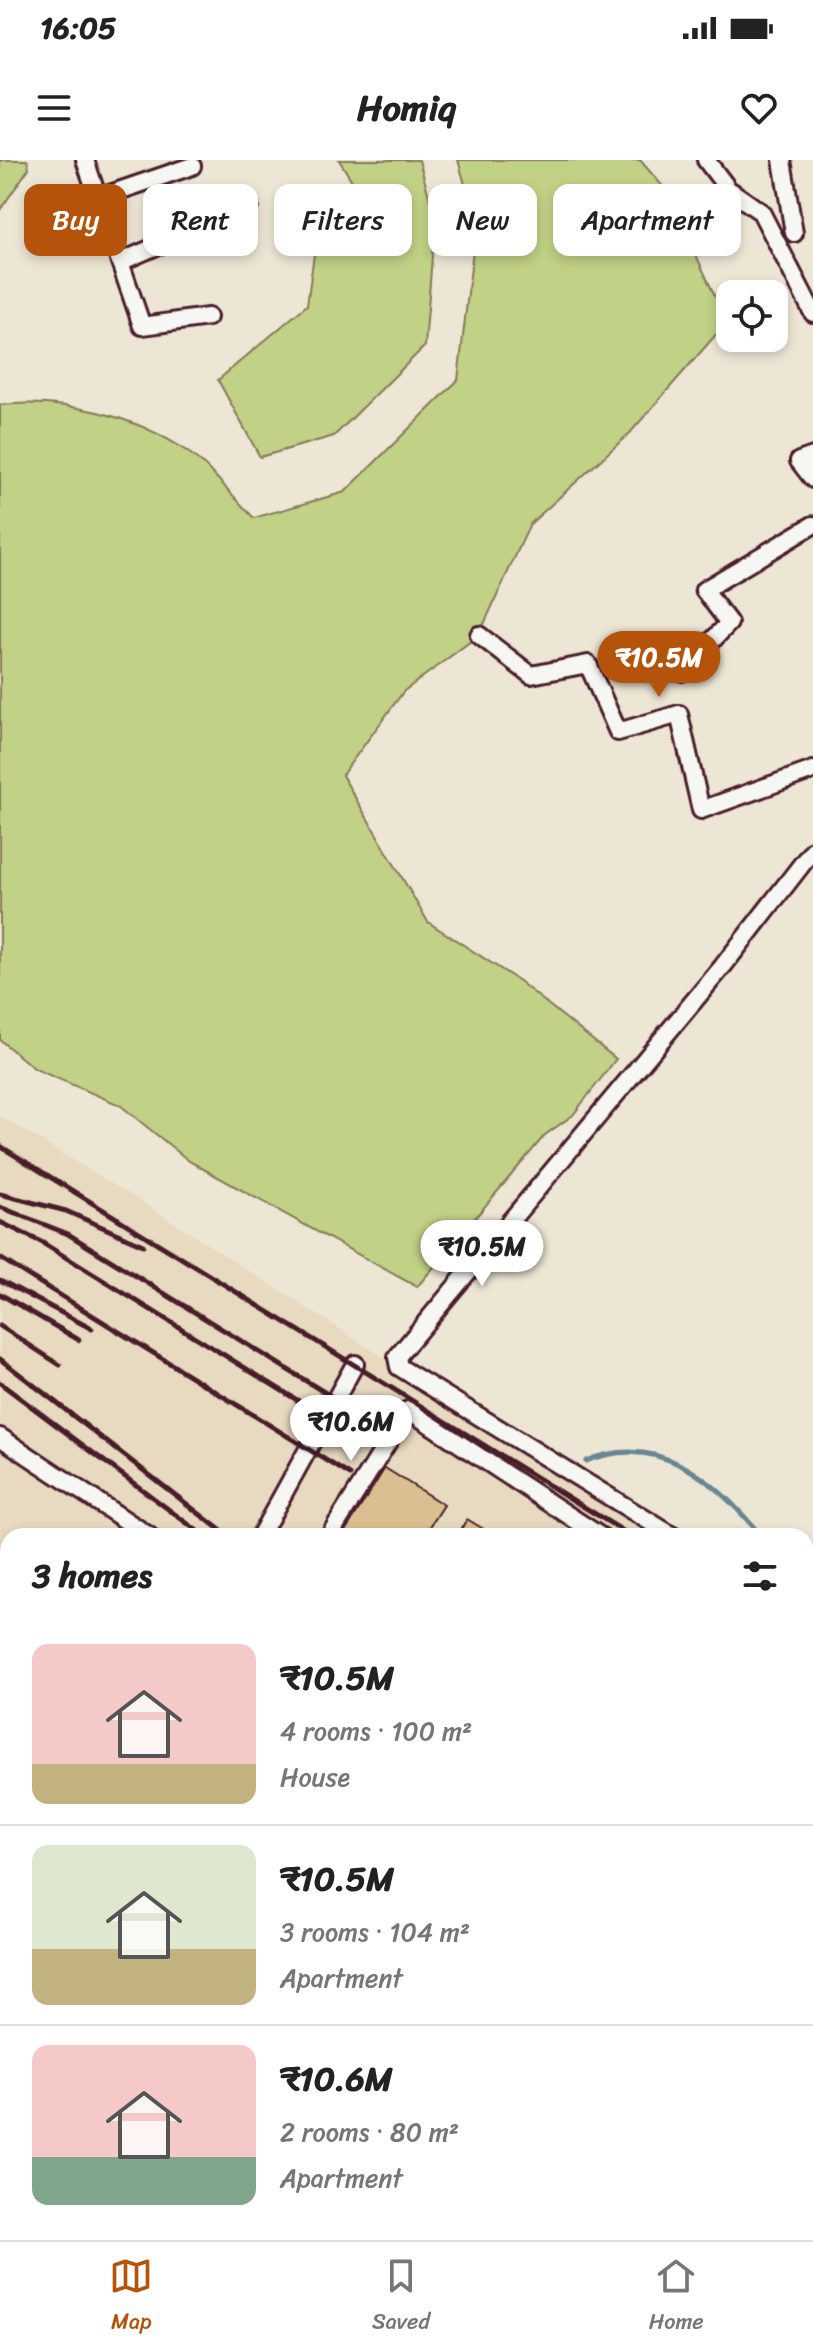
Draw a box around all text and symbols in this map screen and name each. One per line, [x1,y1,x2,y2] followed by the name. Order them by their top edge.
[40,1,116,55] text: 16:05
[357,76,456,140] text: Homiq
[32,86,76,130] icon: menu
[737,86,781,130] icon: heart
[24,184,127,256] chip: Buy
[143,184,258,256] chip: Rent
[274,184,412,256] chip: Filters
[428,184,537,256] chip: New
[553,184,741,256] chip: Apartment
[716,280,788,352] map controls
[716,280,788,352] button: locate
[594,631,724,699] pin: ₹10.5M
[615,634,703,680] text: ₹10.5M
[417,1220,547,1288] pin: ₹10.5M
[438,1223,526,1269] text: ₹10.5M
[286,1395,416,1463] pin: ₹10.6M
[308,1398,394,1444] text: ₹10.6M
[32,1546,152,1606] text: 3 homes
[738,1554,782,1598] icon: filters
[280,1648,394,1708] text: ₹10.5M
[96,1676,192,1772] icon: home
[280,1708,472,1754] text: 4 rooms · 100 m²
[280,1754,350,1800] text: House
[280,1849,394,1909] text: ₹10.5M
[96,1877,192,1973] icon: home
[280,1909,470,1955] text: 3 rooms · 104 m²
[280,1955,403,2001] text: Apartment
[280,2049,392,2109] text: ₹10.6M
[96,2077,192,2173] icon: home
[280,2109,459,2155] text: 2 rooms · 80 m²
[280,2155,403,2201] text: Apartment
[109,2254,153,2341] tab: Map
[372,2254,430,2341] tab: Saved
[649,2254,704,2341] tab: Home

